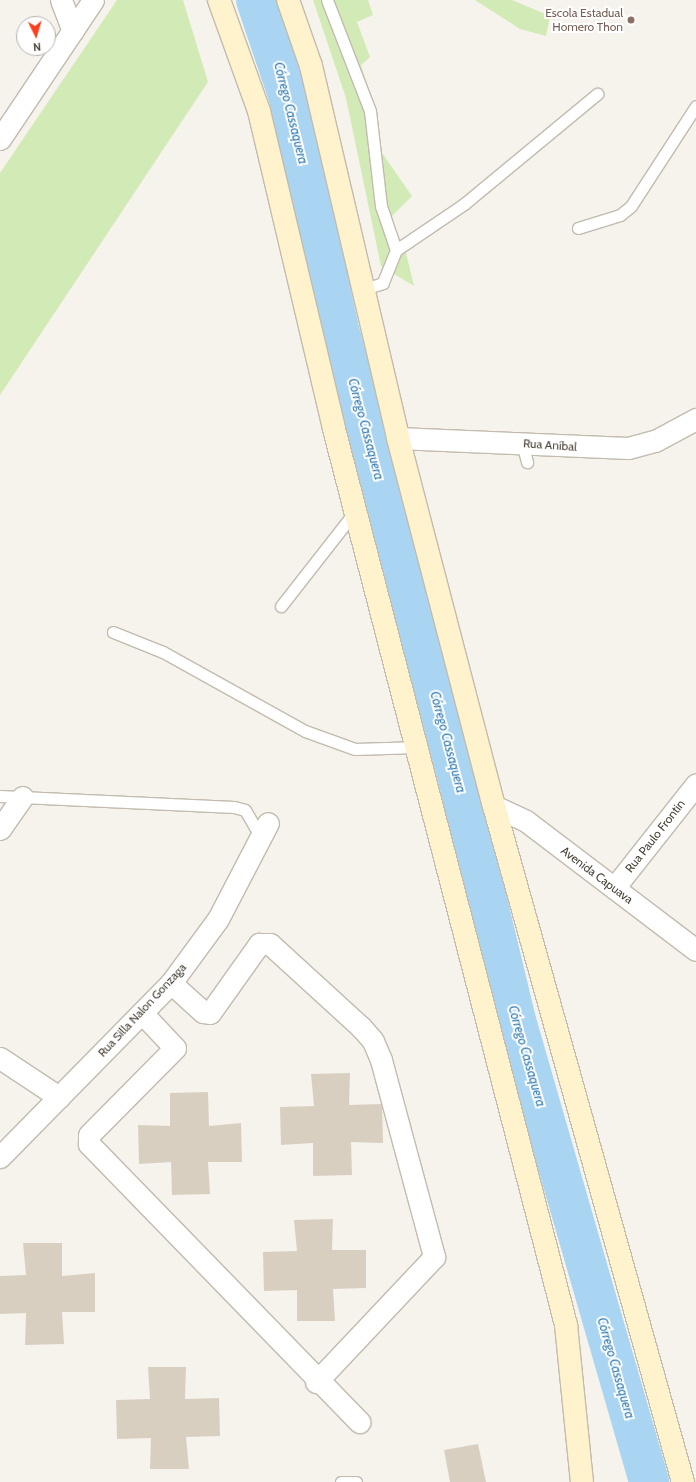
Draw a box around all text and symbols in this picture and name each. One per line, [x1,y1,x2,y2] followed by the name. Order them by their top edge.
[545,6,623,34] place label: Escola Estadual Homero Thon
[626,15,636,25] marker: Escola Estadual Homero Thon
[16,16,56,56] north arrow
[32,40,41,54] text: N
[271,60,311,166] water label: Córrego Cassaquera
[345,377,387,481] water label: Córrego Cassaquera
[523,436,577,454] street label: Rua Aníbal
[427,690,469,794] water label: Córrego Cassaquera
[622,797,688,875] street label: Rua Paulo Frontin
[558,843,636,907] street label: Avenida Capuava
[95,960,189,1060] street label: Rua Silla Nalon Gonzaga
[505,1004,549,1108] water label: Córrego Cassaquera
[594,1316,638,1420] water label: Córrego Cassaquera

